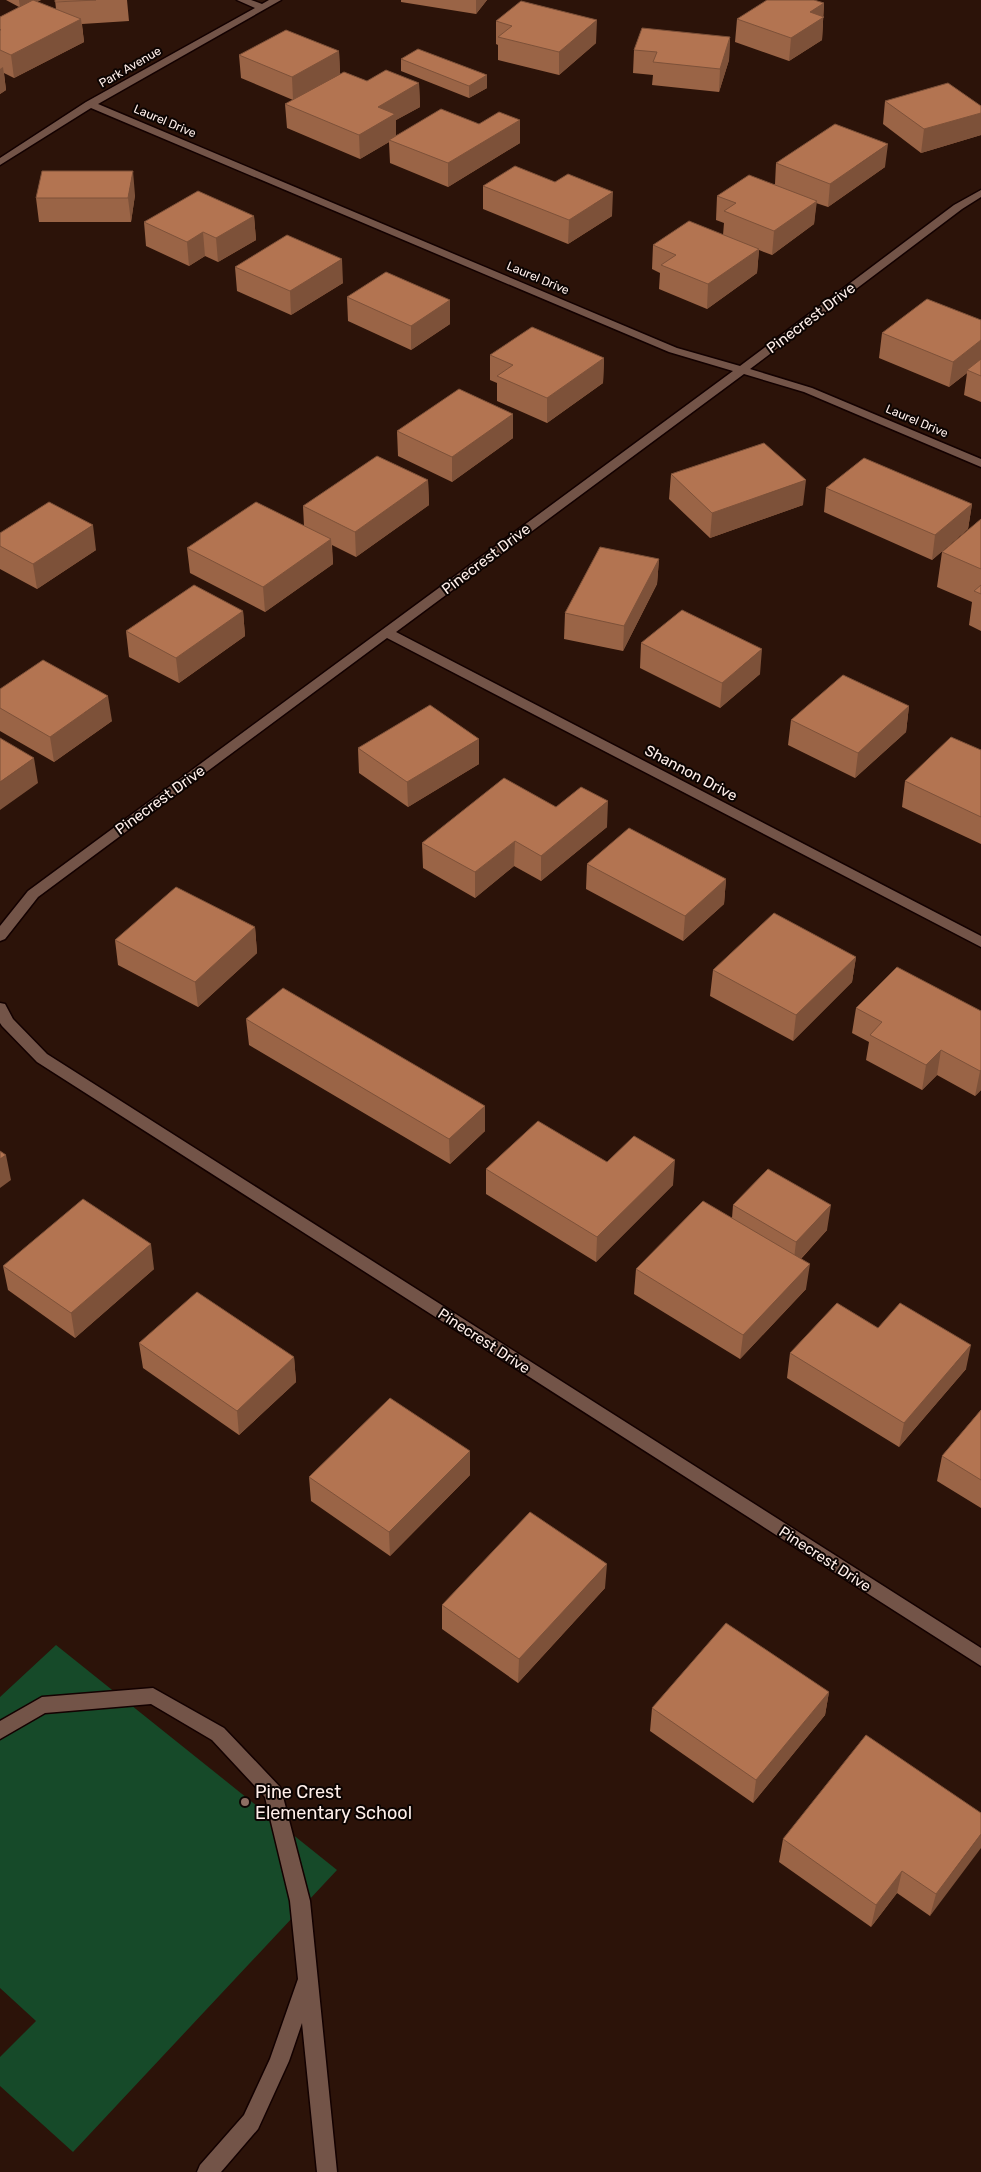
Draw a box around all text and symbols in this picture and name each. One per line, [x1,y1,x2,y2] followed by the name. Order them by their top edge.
[96,43,164,90] street label: Park Avenue
[132,102,199,141] street label: Laurel Drive
[505,259,572,298] street label: Laurel Drive
[763,279,859,357] street label: Pinecrest Drive
[884,402,951,441] street label: Laurel Drive
[438,520,534,598] street label: Pinecrest Drive
[642,741,740,805] street label: Shannon Drive
[112,761,208,839] street label: Pinecrest Drive
[435,1305,533,1377] street label: Pinecrest Drive
[776,1523,874,1595] street label: Pinecrest Drive
[255,1781,412,1824] place label: Pine Crest Elementary School
[239,1796,251,1808] marker: Pine Crest Elementary School

